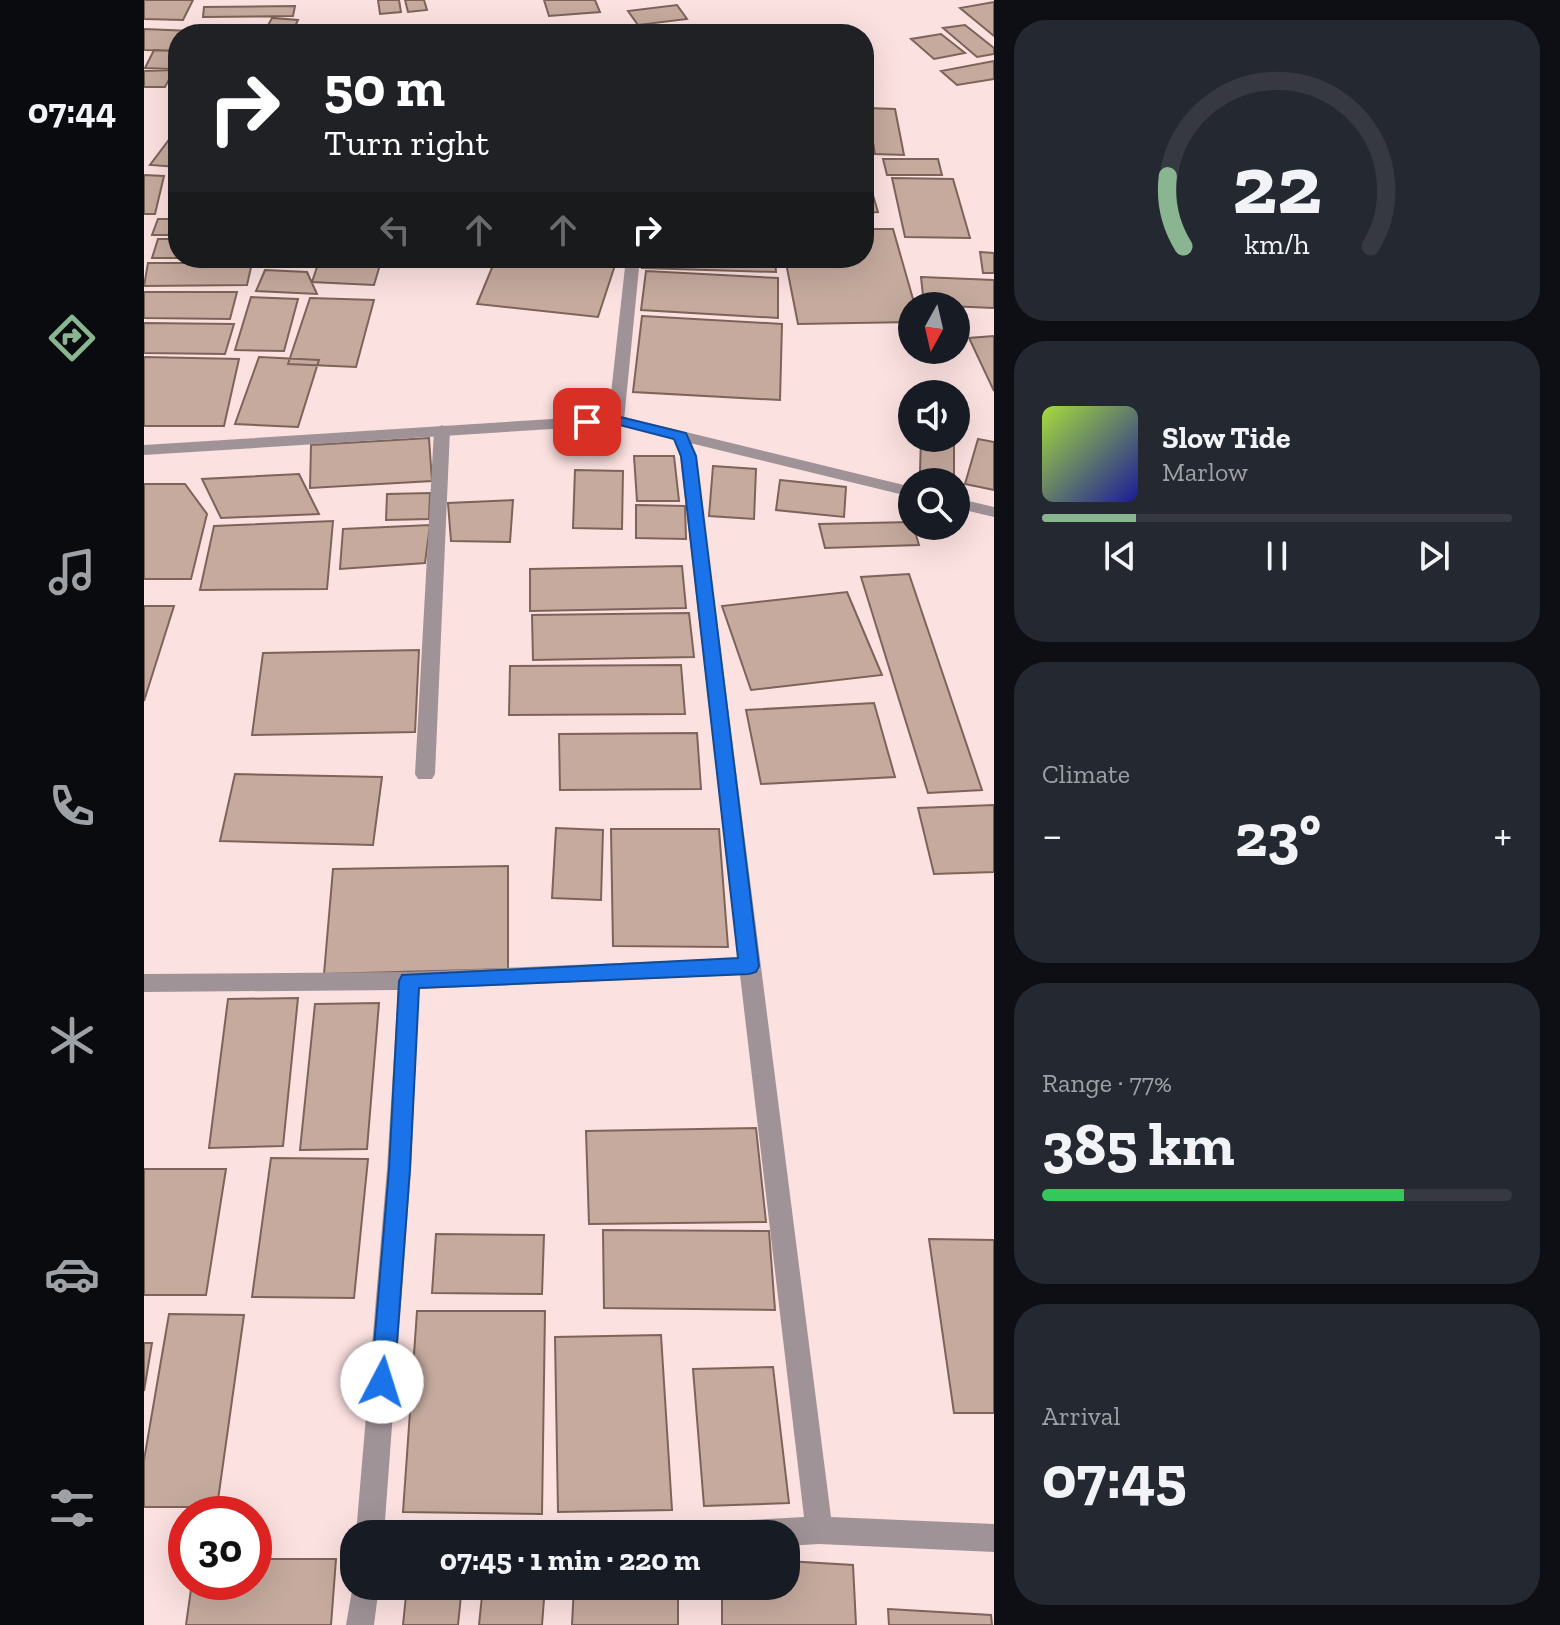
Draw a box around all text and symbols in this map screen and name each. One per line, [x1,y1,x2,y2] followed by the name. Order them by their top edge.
[324,53,445,120] text: 50 m
[192,56,296,160] icon: right
[28,89,116,132] text: 07:44
[324,121,489,164] text: Turn right
[1232,133,1322,233] text: 22
[373,208,417,252] icon: left
[457,208,501,252] icon: ahead
[541,208,585,252] icon: ahead
[625,208,669,252] icon: right
[1244,227,1310,261] text: km/h
[898,292,970,364] north arrow
[898,292,970,540] map controls
[44,310,100,366] icon: directions
[898,380,970,452] button: sound
[553,388,621,456] pin
[565,400,609,444] icon: arrive
[1162,420,1290,456] text: Slow Tide
[1162,456,1248,488] text: Marlow
[898,468,970,540] button: search
[1098,534,1142,578] icon: previous
[1255,534,1299,578] icon: pause
[1412,534,1456,578] icon: next
[44,544,100,600] icon: music
[1042,758,1130,790] text: Climate
[44,778,100,834] icon: phone
[1235,799,1321,871] text: 23°
[1042,808,1063,861] text: −
[1493,808,1512,861] text: +
[44,1012,100,1068] icon: climate
[1042,1067,1172,1099] text: Range · 77%
[1042,1108,1235,1180] text: 385 km
[44,1246,100,1302] icon: car
[340,1340,424,1424] position arrow
[1042,1400,1120,1432] text: Arrival
[1042,1441,1187,1513] text: 07:45
[44,1480,100,1536] icon: filters
[168,1496,272,1600] speed limit sign: 30
[440,1542,700,1578] text: 07:45 · 1 min · 220 m

